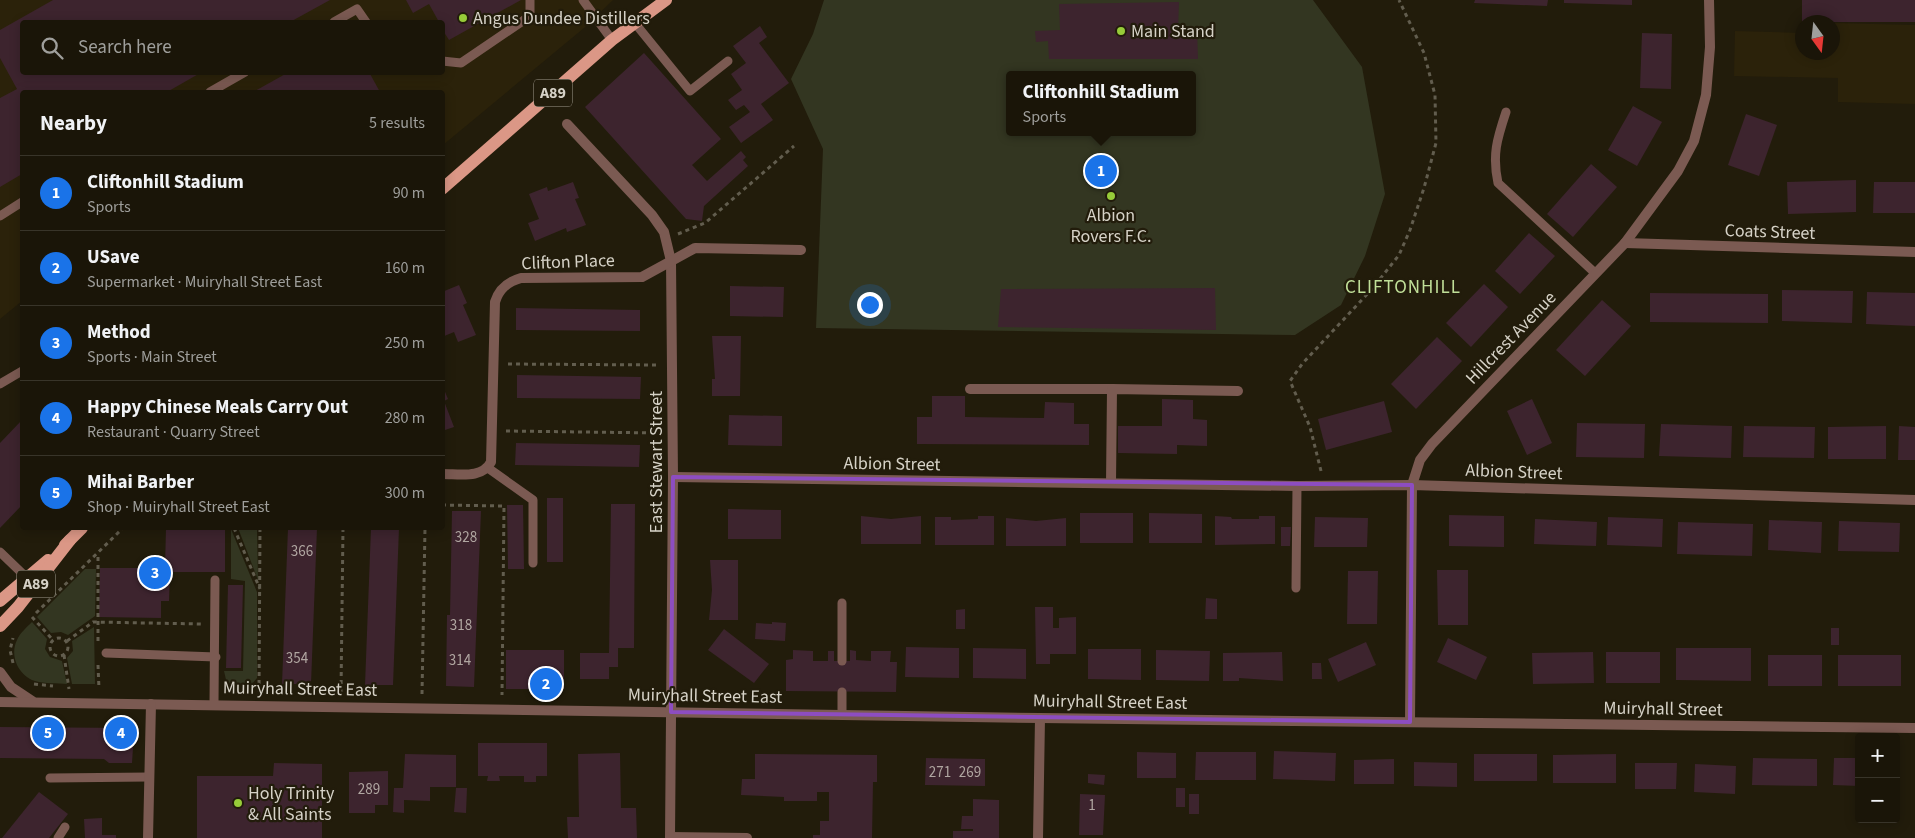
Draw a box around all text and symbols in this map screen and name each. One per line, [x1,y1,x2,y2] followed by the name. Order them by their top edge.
[473,6,650,31] place label: Angus Dundee Distillers
[457,12,469,24] marker: Angus Dundee Distillers
[1795,15,1840,60] north arrow
[1131,19,1215,44] place label: Main Stand
[20,20,445,75] search box
[1115,25,1127,37] marker: Main Stand
[38,34,66,62] icon: search
[78,34,172,61] text: Search here
[1006,71,1196,136] popup
[1023,79,1179,106] text: Cliftonhill Stadium
[534,80,572,106] road number: A89
[1023,106,1066,128] text: Sports
[40,108,107,138] text: Nearby
[369,112,425,134] text: 5 results
[1085,152,1117,190] pin: 1
[87,169,244,196] text: Cliftonhill Stadium
[52,182,60,204] text: 1
[393,182,425,204] text: 90 m
[1105,190,1117,202] marker: Albion Rovers F.C.
[87,196,131,218] text: Sports
[1070,203,1152,249] place label: Albion Rovers F.C.
[1724,218,1816,246] street label: Coats Street
[87,244,140,271] text: USave
[521,248,615,276] street label: Clifton Place
[52,257,60,279] text: 2
[385,257,425,279] text: 160 m
[87,271,322,293] text: Supermarket · Muiryhall Street East
[1345,274,1461,301] district label: CLIFTONHILL
[1460,286,1562,390] street label: Hillcrest Avenue
[857,292,883,318] your location
[87,319,151,346] text: Method
[52,332,60,354] text: 3
[385,332,425,354] text: 250 m
[87,346,217,368] text: Sports · Main Street
[644,391,669,533] street label: East Stewart Street
[87,394,348,421] text: Happy Chinese Meals Carry Out
[52,407,60,429] text: 4
[385,407,425,429] text: 280 m
[87,421,260,443] text: Restaurant · Quarry Street
[843,451,941,477] street label: Albion Street
[1465,458,1563,486] street label: Albion Street
[87,469,194,496] text: Mihai Barber
[52,482,60,504] text: 5
[385,482,425,504] text: 300 m
[87,496,270,518] text: Shop · Muiryhall Street East
[455,527,477,548] house number: 328
[291,541,313,562] house number: 366
[139,554,171,592] pin: 3
[17,570,55,598] road number: A89
[450,615,472,636] house number: 318
[286,648,309,669] house number: 354
[449,650,472,671] house number: 314
[530,665,562,703] pin: 2
[223,675,377,703] street label: Muiryhall Street East
[628,682,782,710] street label: Muiryhall Street East
[1033,688,1187,716] street label: Muiryhall Street East
[1603,695,1723,723] street label: Muiryhall Street
[32,714,64,752] pin: 5
[105,714,137,752] pin: 4
[1855,733,1900,823] map controls
[1855,733,1900,778] button: +
[929,762,951,783] house number: 271
[959,762,981,783] house number: 269
[1855,778,1900,823] button: −
[358,779,380,800] house number: 289
[248,781,335,827] place label: Holy Trinity & All Saints
[1088,795,1096,816] house number: 1
[232,797,244,809] marker: Holy Trinity & All Saints

